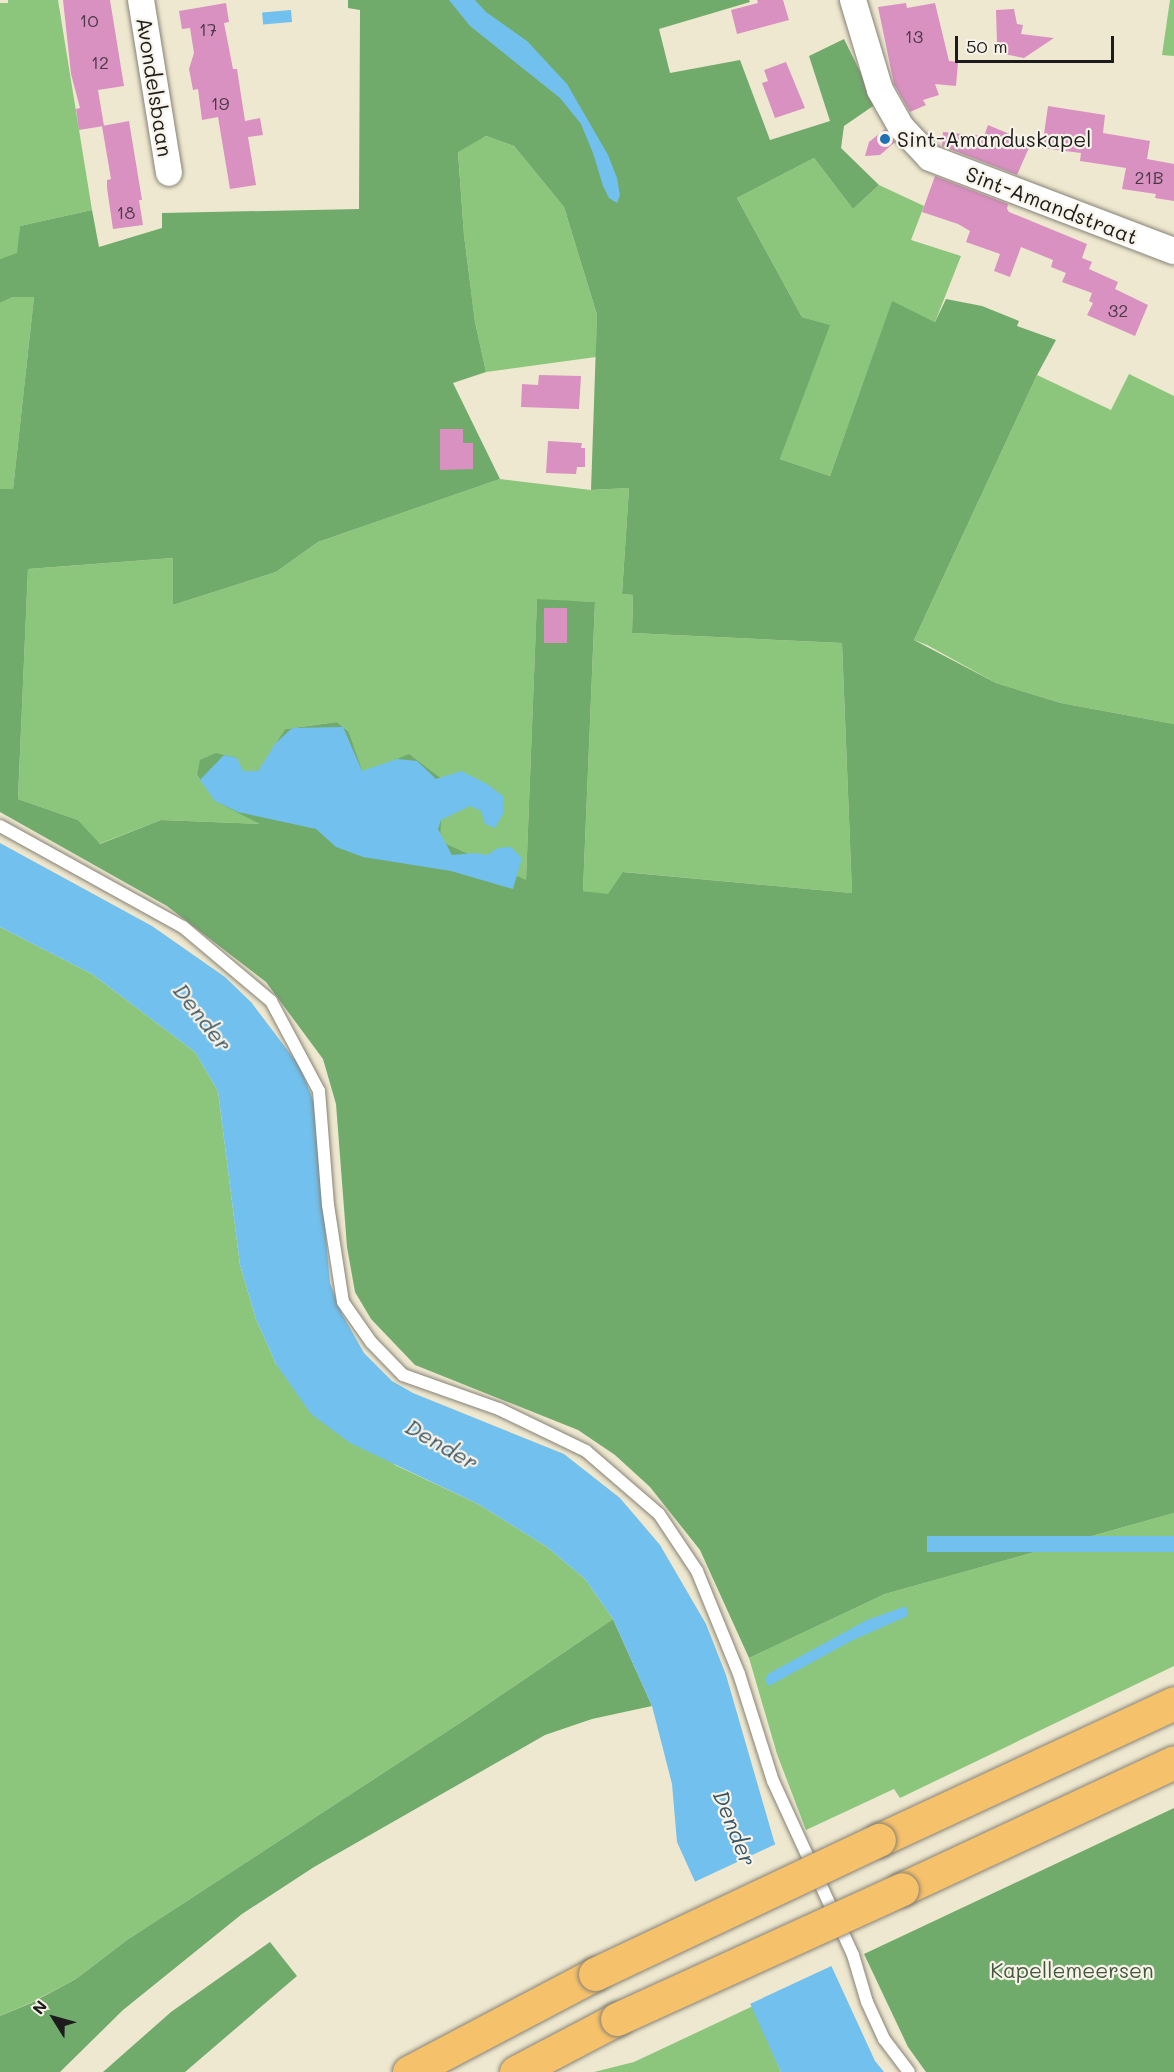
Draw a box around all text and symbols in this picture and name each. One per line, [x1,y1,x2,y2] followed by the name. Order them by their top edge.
[79,9,99,31] house number: 10
[132,16,178,158] street label: Avondelsbaan
[199,18,217,40] house number: 17
[958,24,1117,62] scale bar
[905,25,923,47] house number: 13
[966,34,1008,58] text: 50 m
[91,51,109,73] house number: 12
[211,92,229,114] house number: 19
[897,126,1091,152] place label: Sint-Amanduskapel
[878,132,892,146] marker: Sint-Amanduskapel
[962,161,1142,249] street label: Sint-Amandstraat
[1134,166,1164,188] house number: 21B
[117,201,135,223] house number: 18
[1108,299,1128,321] house number: 32
[168,978,238,1056] water label: Dender
[401,1413,483,1475] water label: Dender
[708,1786,762,1870] water label: Dender
[990,1957,1154,1983] park label: Kapellemeersen
[24,1988,84,2048] north arrow
[27,1996,51,2018] text: N

